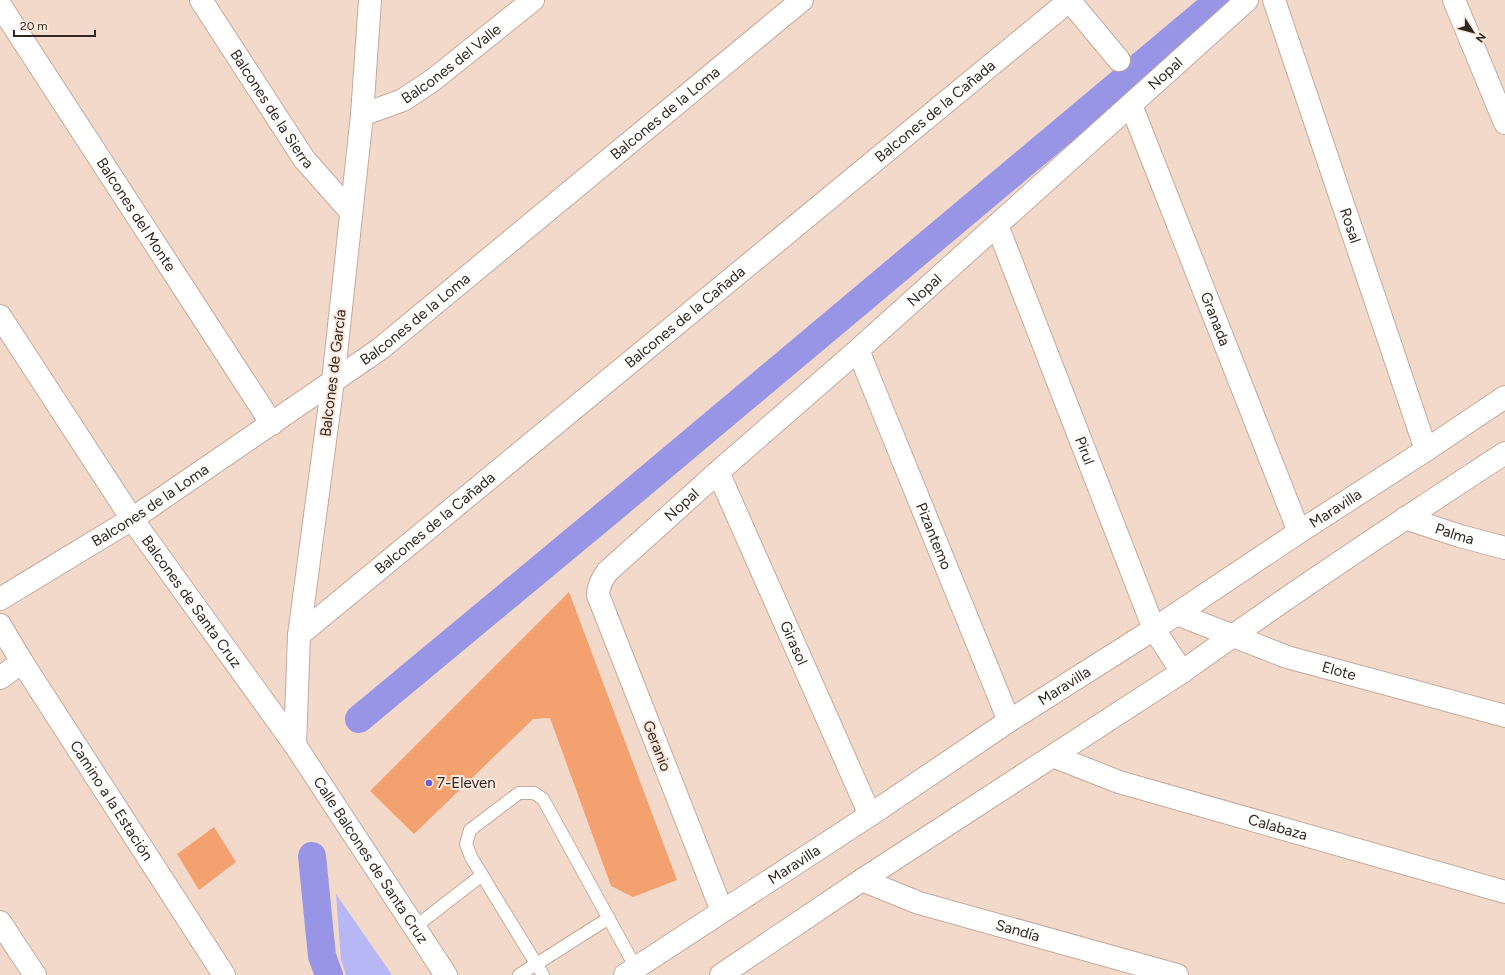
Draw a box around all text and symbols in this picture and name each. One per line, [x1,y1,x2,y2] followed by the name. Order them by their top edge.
[14,12,95,38] scale bar
[1453,12,1493,52] north arrow
[20,19,48,33] text: 20 m
[398,20,505,107] street label: Balcones del Valle
[1473,30,1488,45] text: N
[227,46,317,172] street label: Balcones de la Sierra
[1144,53,1186,94] street label: Nopal
[871,56,999,166] street label: Balcones de la Cañada
[607,63,723,164] street label: Balcones de la Loma
[93,154,180,275] street label: Balcones del Monte
[1336,206,1364,245] street label: Rosal
[621,262,749,372] street label: Balcones de la Cañada
[356,269,474,369] street label: Balcones de la Loma
[903,270,945,310] street label: Nopal
[1196,289,1234,349] street label: Granada
[316,308,350,438] street label: Balcones de García
[1071,434,1098,467] street label: Pirul
[88,460,212,550] street label: Balcones de la Loma
[371,468,499,578] street label: Balcones de la Cañada
[661,485,703,525] street label: Nopal
[1306,485,1365,532] street label: Maravilla
[912,500,956,573] street label: Pizantemo
[1433,519,1476,548] street label: Palma
[138,532,245,671] street label: Balcones de Santa Cruz
[776,618,811,668] street label: Girasol
[1320,658,1358,684] street label: Elote
[1035,663,1094,709] street label: Maravilla
[639,718,675,774] street label: Geranio
[66,737,157,864] street label: Camino a la Estación
[309,773,432,947] street label: Calle Balcones de Santa Cruz
[437,774,496,792] place label: 7-Eleven
[424,778,434,788] marker: 7-Eleven
[1246,810,1310,844] street label: Calabaza
[765,841,824,888] street label: Maravilla
[994,916,1042,945] street label: Sandía

